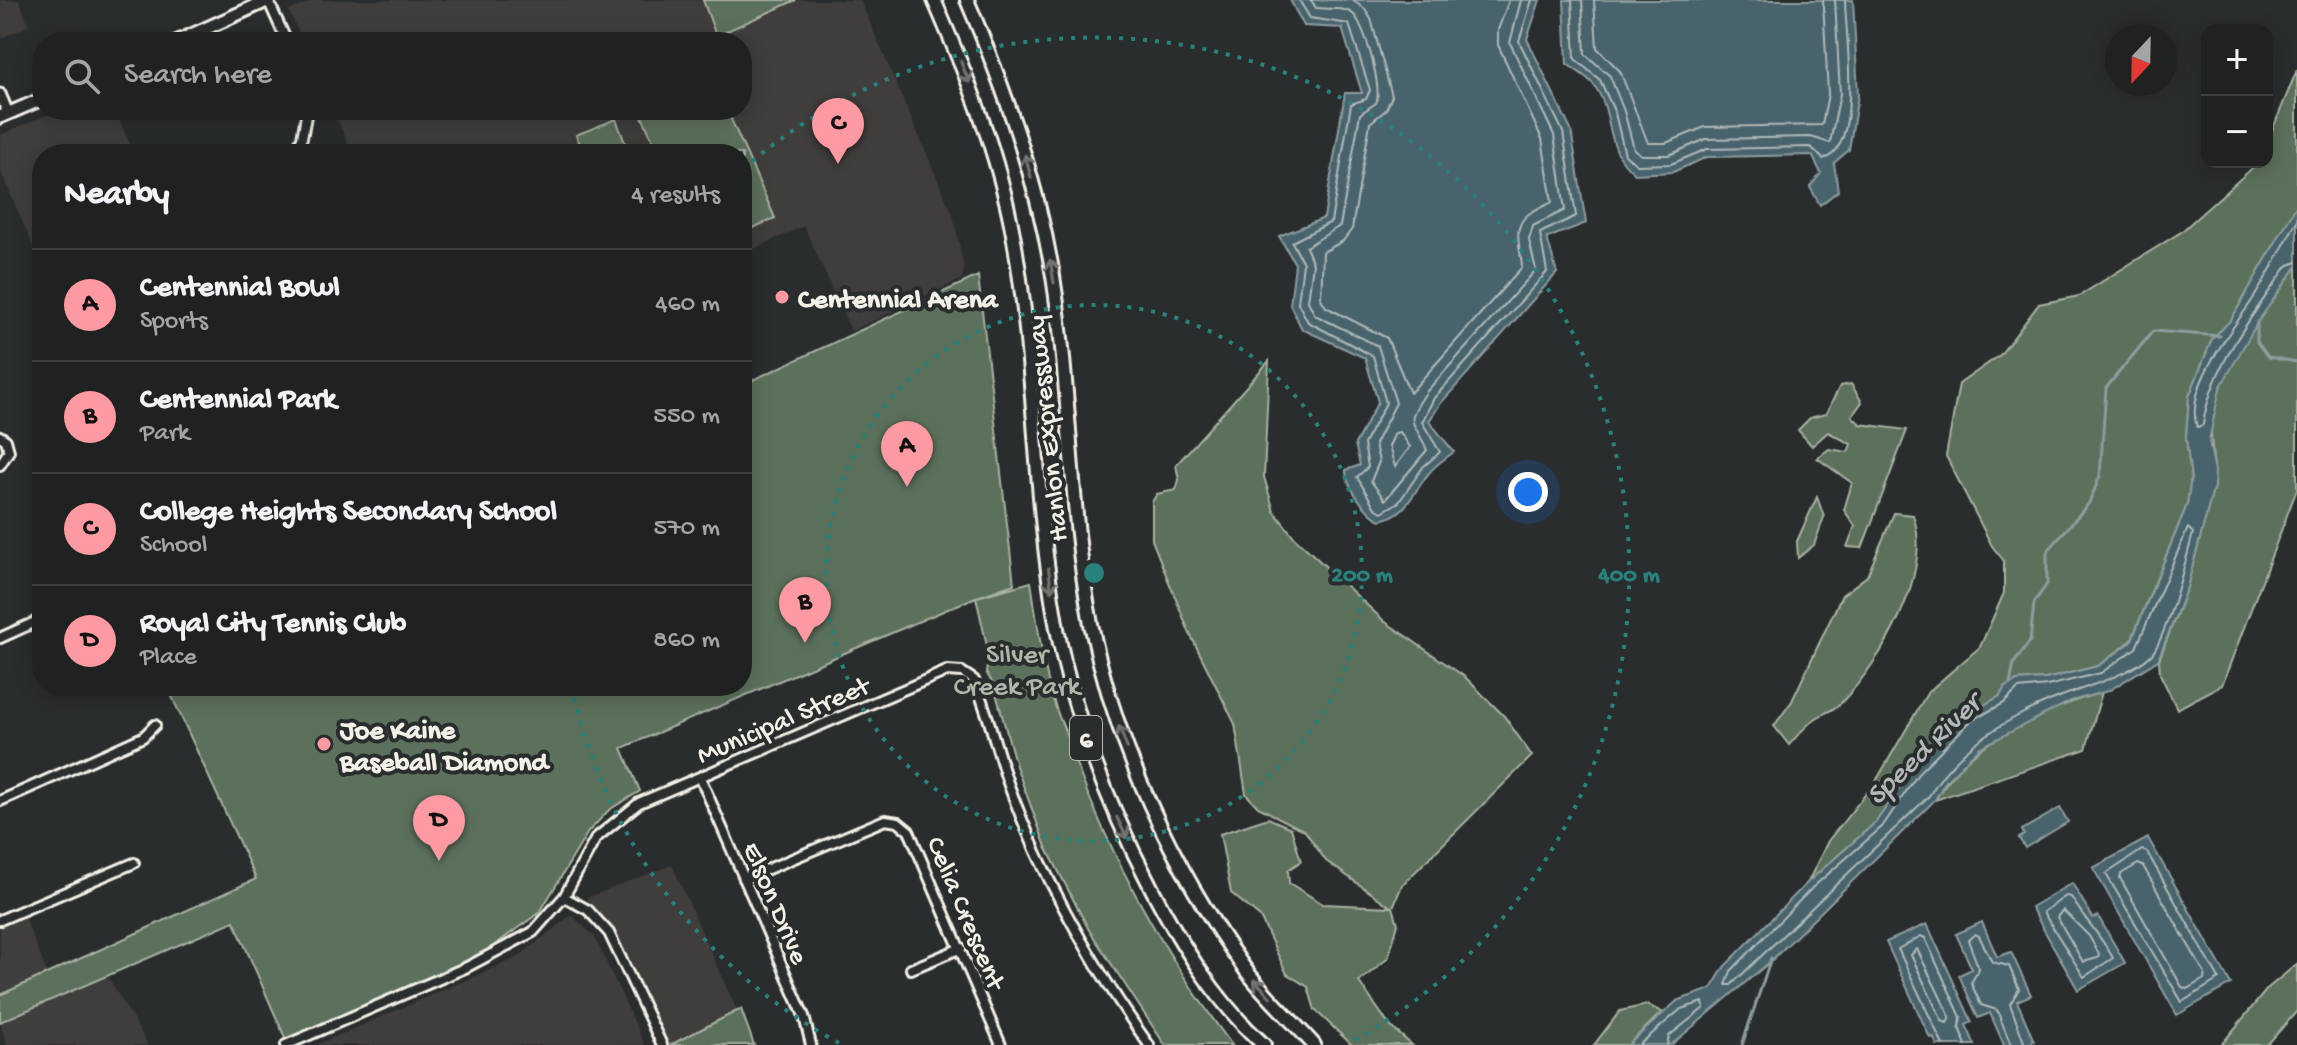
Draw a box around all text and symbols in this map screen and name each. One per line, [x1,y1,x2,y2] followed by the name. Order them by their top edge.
[2105,24,2177,96] north arrow
[2201,24,2273,168] map controls
[2201,24,2273,96] button: +
[32,32,752,120] search box
[60,54,104,98] icon: search
[124,59,272,94] text: Search here
[958,59,973,84] one-way arrow
[2201,96,2273,168] button: −
[812,98,864,164] pin: C
[1019,154,1034,180] one-way arrow
[64,176,169,216] text: Nearby
[631,181,720,212] text: 4 results
[1043,259,1058,285] one-way arrow
[140,272,340,307] text: Centennial Bowl
[798,285,999,318] place label: Centennial Arena
[773,288,791,306] marker: Centennial Arena
[82,290,98,321] text: A
[655,290,720,321] text: 460 m
[140,307,208,338] text: Sports
[1021,314,1078,543] street label: Hanlon Expressway
[140,384,336,419] text: Centennial Park
[83,402,97,433] text: B
[653,402,720,433] text: 550 m
[140,419,190,450] text: Park
[881,421,933,487] pin: A
[1508,472,1548,512] your location
[140,496,557,531] text: College Heights Secondary School
[83,514,97,545] text: C
[653,514,720,545] text: 570 m
[140,531,208,562] text: School
[1080,559,1108,587] centre of rings
[1331,562,1393,591] text: 200 m
[1597,562,1660,591] text: 400 m
[1043,567,1058,592] one-way arrow
[779,577,831,643] pin: B
[140,608,406,643] text: Royal City Tennis Club
[82,626,98,657] text: D
[653,626,720,657] text: 860 m
[954,640,1083,705] park label: Silver Creek Park
[140,643,197,674] text: Place
[692,670,877,773] street label: Municipal Street
[1860,684,1994,814] water label: Speed River
[339,716,550,781] place label: Joe Kaine Baseball Diamond
[1070,716,1102,760] road number: 6
[1115,725,1129,750] one-way arrow
[315,735,333,753] marker: Joe Kaine Baseball Diamond
[413,795,465,861] pin: D
[1115,816,1130,840] one-way arrow
[917,832,1012,997] street label: Celia Crescent
[733,838,815,970] street label: Elson Drive
[1253,978,1271,998] one-way arrow

